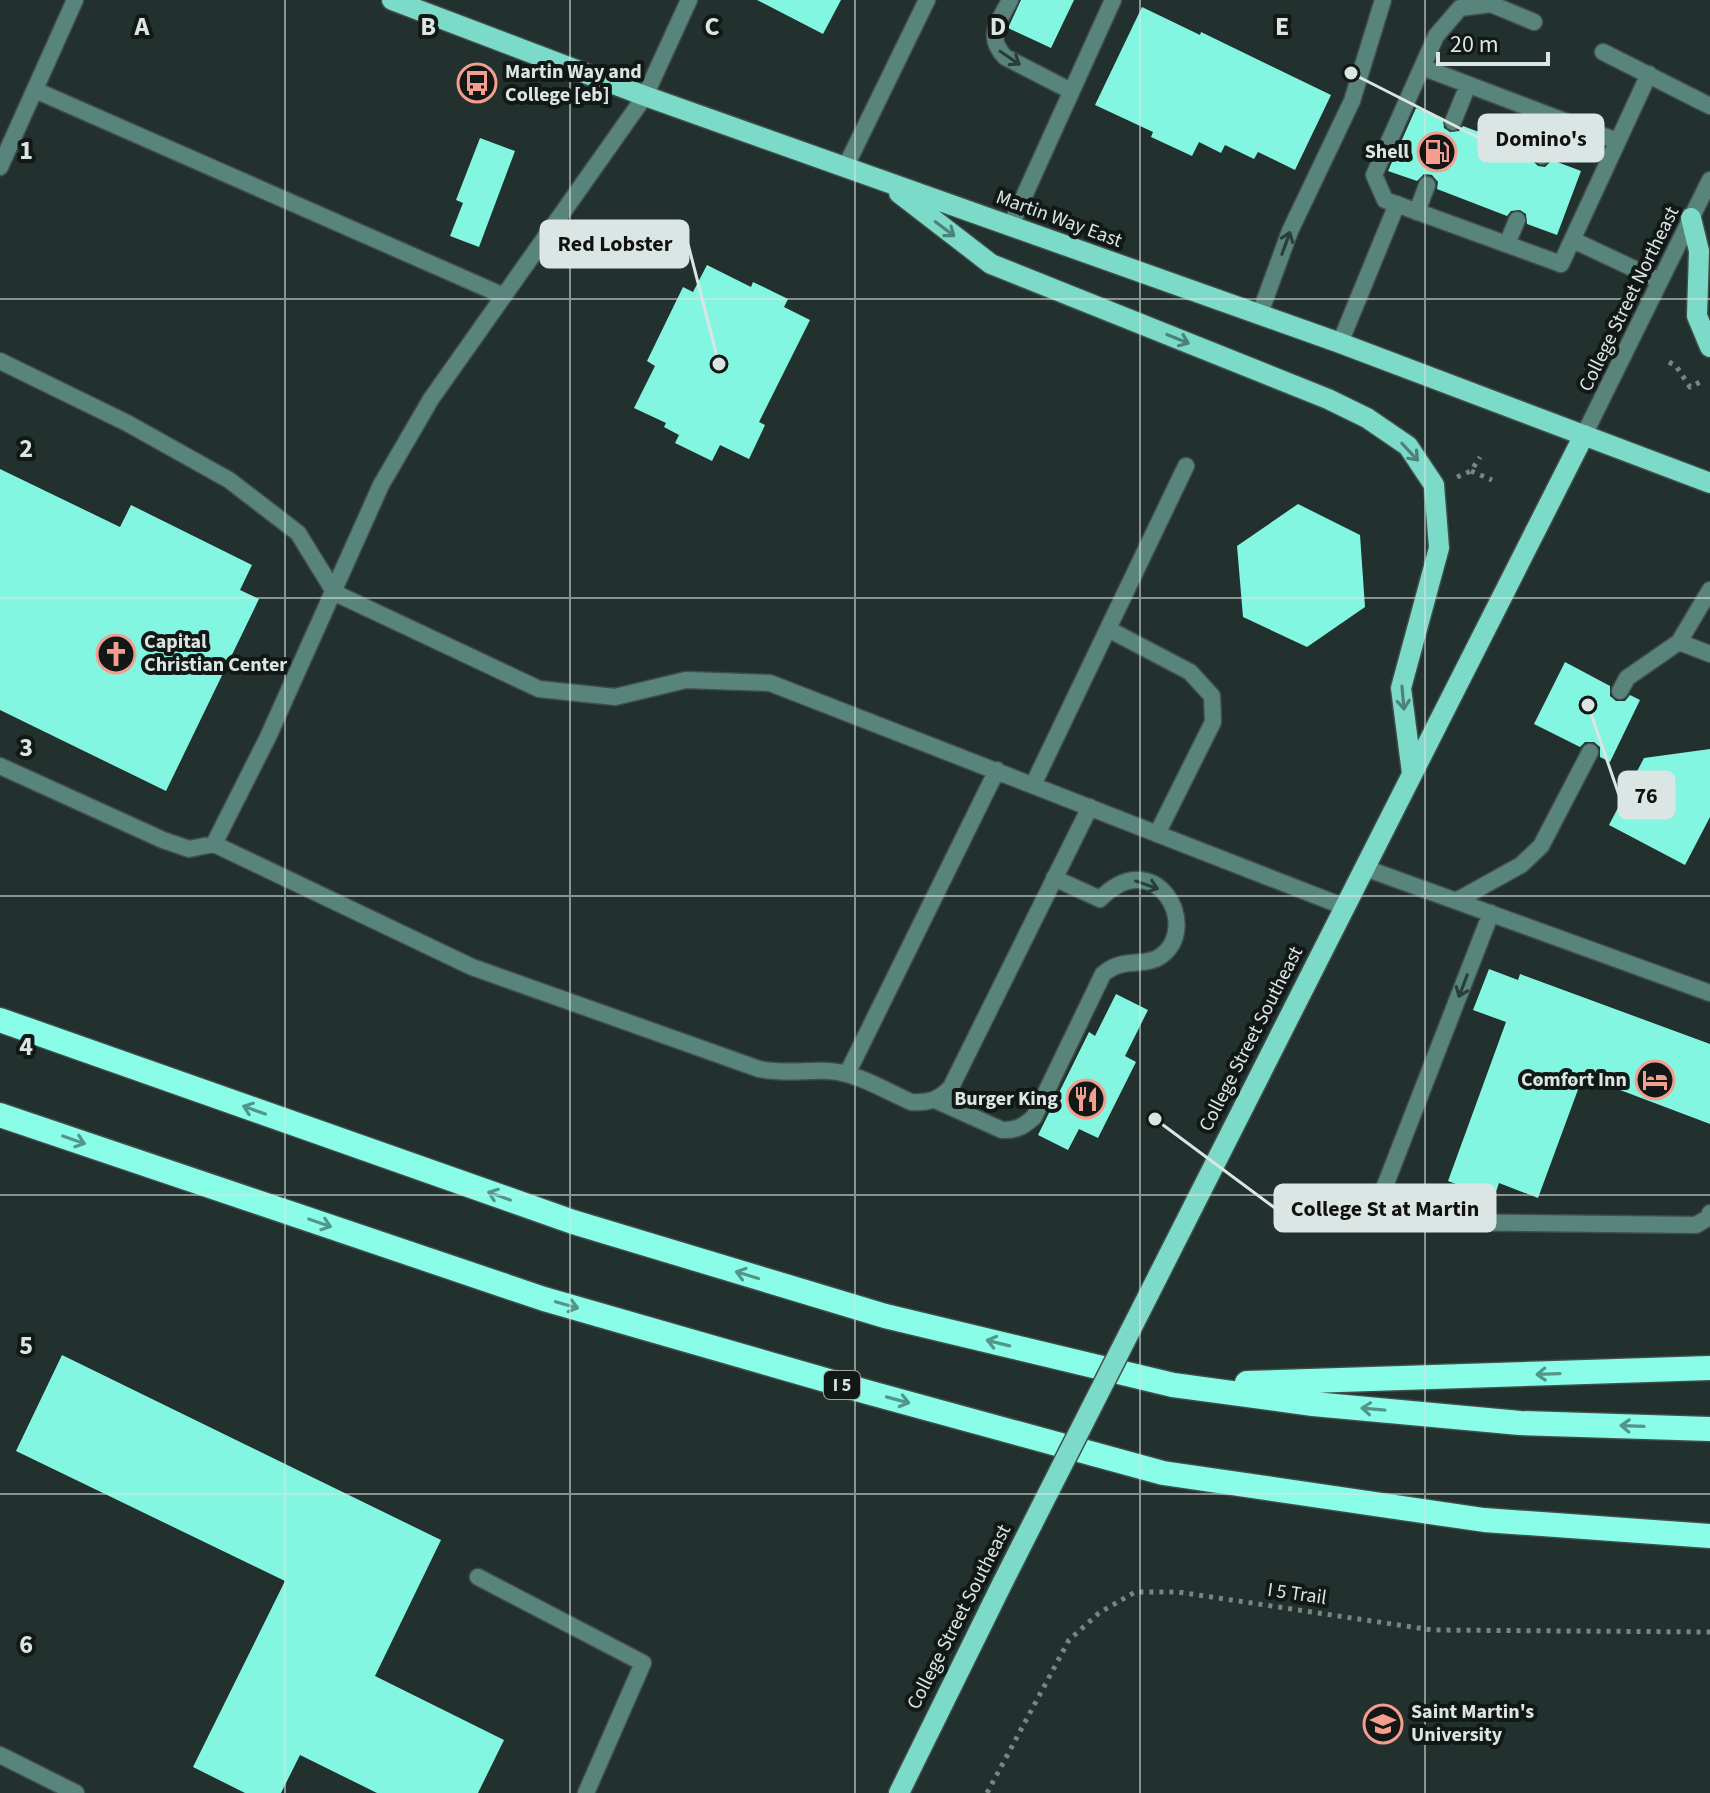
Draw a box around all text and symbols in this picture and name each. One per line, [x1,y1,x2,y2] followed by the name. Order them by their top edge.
[134,8,151,45] text: A
[420,8,436,45] text: B
[704,8,720,45] text: C
[990,8,1006,45] text: D
[1275,8,1289,45] text: E
[1438,16,1548,66] scale bar
[1450,27,1499,62] text: 20 m
[999,50,1021,66] one-way arrow
[505,58,642,109] place label: Martin Way and College [eb]
[456,62,498,104] bus stop icon: Martin Way and College [eb]
[1479,115,1603,161] callout: Domino's
[1495,123,1587,155] text: Domino's
[1416,131,1458,173] fuel station icon: Shell
[19,132,33,169] text: 1
[1365,138,1409,166] place label: Shell
[992,183,1126,255] street label: Martin Way East
[1572,201,1686,396] street label: College Street Northeast
[934,220,955,237] one-way arrow
[541,221,688,267] callout: Red Lobster
[558,228,673,260] text: Red Lobster
[1280,231,1294,256] one-way arrow
[1165,332,1190,347] one-way arrow
[19,430,33,467] text: 2
[1401,442,1420,462] one-way arrow
[144,628,287,679] place label: Capital Christian Center
[95,633,137,675] church icon: Capital Christian Center
[1396,684,1411,711] one-way arrow
[19,729,33,766] text: 3
[1619,772,1674,818] callout: 76
[1634,780,1658,812] text: 76
[1135,878,1159,893] one-way arrow
[1192,941,1310,1136] street label: College Street Southeast
[1455,973,1469,998] one-way arrow
[19,1028,33,1065] text: 4
[1634,1059,1676,1101] hotel icon: Comfort Inn
[1521,1066,1627,1094] place label: Comfort Inn
[1065,1078,1107,1120] restaurant icon: Burger King
[954,1085,1058,1113] place label: Burger King
[242,1101,267,1116] one-way arrow
[61,1133,86,1148] one-way arrow
[1275,1185,1495,1231] callout: College St at Martin
[487,1188,512,1203] one-way arrow
[1291,1193,1479,1225] text: College St at Martin
[307,1217,332,1232] one-way arrow
[735,1267,760,1281] one-way arrow
[553,1298,579,1313] one-way arrow
[19,1327,33,1364] text: 5
[985,1335,1011,1350] one-way arrow
[1535,1366,1562,1381] one-way arrow
[824,1371,860,1399] road number: I 5
[884,1393,910,1408] one-way arrow
[1360,1402,1387,1417] one-way arrow
[1619,1419,1646,1434] one-way arrow
[900,1519,1018,1714] street label: College Street Southeast
[1266,1576,1328,1612] street label: I 5 Trail
[19,1626,33,1663] text: 6
[1411,1698,1534,1749] place label: Saint Martin's University
[1362,1703,1404,1745] school or university icon: Saint Martin's University

